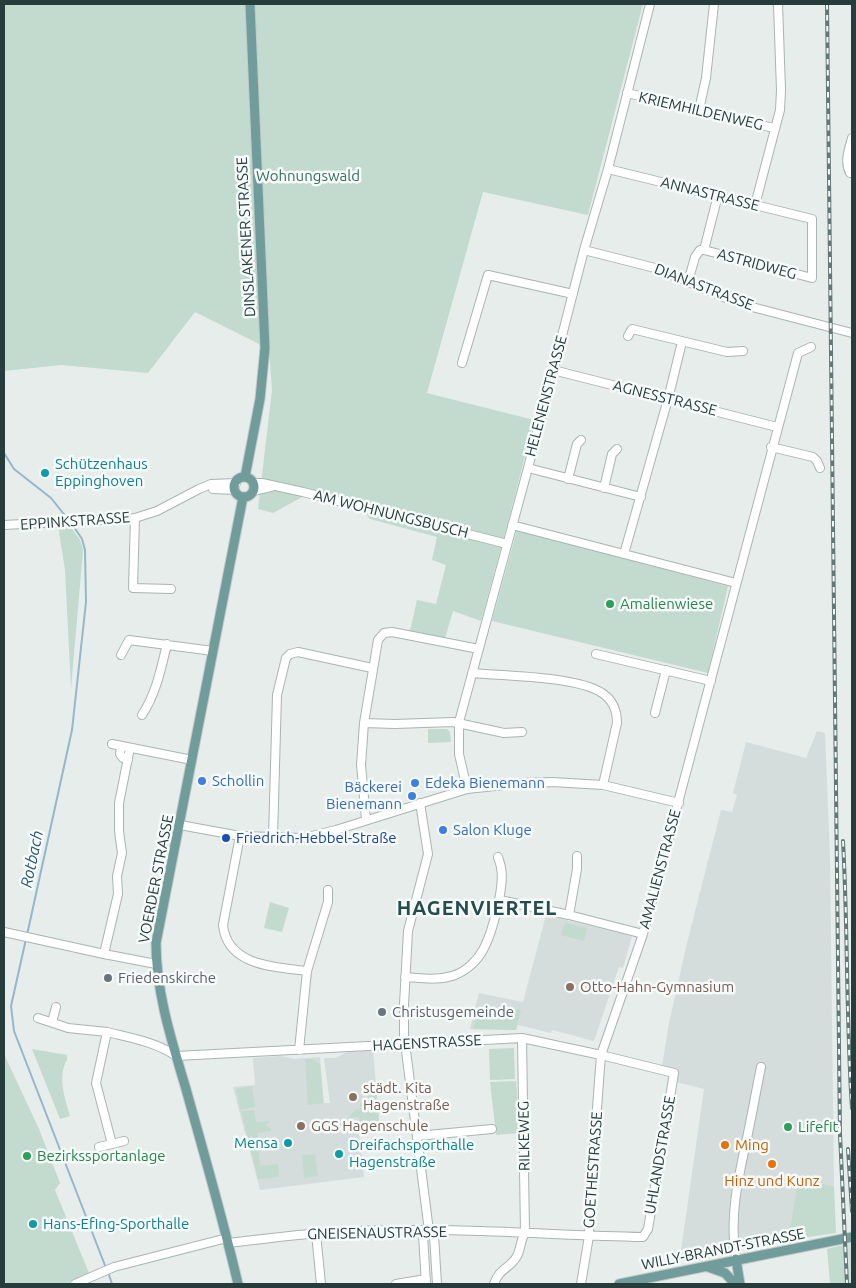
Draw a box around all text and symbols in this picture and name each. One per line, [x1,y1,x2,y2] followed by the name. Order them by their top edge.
[637,88,765,134] street label: KRIEMHILDENWEG
[233,156,259,318] street label: DINSLAKENER STRASSE
[256,167,360,185] park label: Wohnungswald
[659,173,761,215] street label: ANNASTRASSE
[715,245,799,283] street label: ASTRIDWEG
[652,260,756,314] street label: DIANASTRASSE
[521,333,571,459] street label: HELENENSTRASSE
[611,376,719,420] street label: AGNESSTRASSE
[55,455,148,490] place label: Schützenhaus Eppinghoven
[39,467,51,479] marker: Schützenhaus Eppinghoven
[312,486,470,542] street label: AM WOHNUNGSBUSCH
[19,508,131,534] street label: EPPINKSTRASSE
[620,595,713,613] place label: Amalienwiese
[604,598,616,610] marker: Amalienwiese
[212,772,264,790] place label: Schollin
[425,774,545,792] place label: Edeka Bienemann
[196,775,208,787] marker: Schollin
[409,777,421,789] marker: Edeka Bienemann
[326,778,402,813] place label: Bäckerei Bienemann
[406,790,418,802] marker: Bäckerei Bienemann
[635,807,685,931] street label: AMALIENSTRASSE
[135,813,177,945] street label: VOERDER STRASSE
[453,821,532,839] place label: Salon Kluge
[437,824,449,836] marker: Salon Kluge
[17,829,47,889] water label: Rotbach
[236,829,397,847] place label: Friedrich-Hebbel-Straße
[220,832,232,844] marker: Friedrich-Hebbel-Straße
[395,896,559,920] district label: HAGENVIERTEL
[118,969,216,987] place label: Friedenskirche
[102,972,114,984] marker: Friedenskirche
[580,978,734,996] place label: Otto-Hahn-Gymnasium
[564,981,576,993] marker: Otto-Hahn-Gymnasium
[392,1003,514,1021] place label: Christusgemeinde
[376,1006,388,1018] marker: Christusgemeinde
[372,1031,482,1055] street label: HAGENSTRASSE
[363,1079,450,1114] place label: städt. Kita Hagenstraße
[347,1091,359,1103] marker: städt. Kita Hagenstraße
[641,1094,679,1216] street label: UHLANDSTRASSE
[514,1101,534,1171] street label: RILKEWEG
[580,1111,606,1229] street label: GOETHESTRASSE
[311,1117,429,1135] place label: GGS Hagenschule
[798,1118,839,1136] place label: Lifefit
[295,1120,307,1132] marker: GGS Hagenschule
[782,1121,794,1133] marker: Lifefit
[234,1134,278,1152] place label: Mensa
[349,1136,474,1171] place label: Dreifachsporthalle Hagenstraße
[735,1136,769,1154] place label: Ming
[282,1137,294,1149] marker: Mensa
[719,1139,731,1151] marker: Ming
[37,1147,166,1165] place label: Bezirkssportanlage
[333,1148,345,1160] marker: Dreifachsporthalle Hagenstraße
[21,1150,33,1162] marker: Bezirkssportanlage
[766,1158,778,1170] marker: Hinz und Kunz
[724,1172,820,1190] place label: Hinz und Kunz
[43,1215,189,1233] place label: Hans-Efing-Sporthalle
[27,1218,39,1230] marker: Hans-Efing-Sporthalle
[307,1223,447,1243] street label: GNEISENAUSTRASSE
[640,1224,806,1274] street label: WILLY-BRANDT-STRASSE

